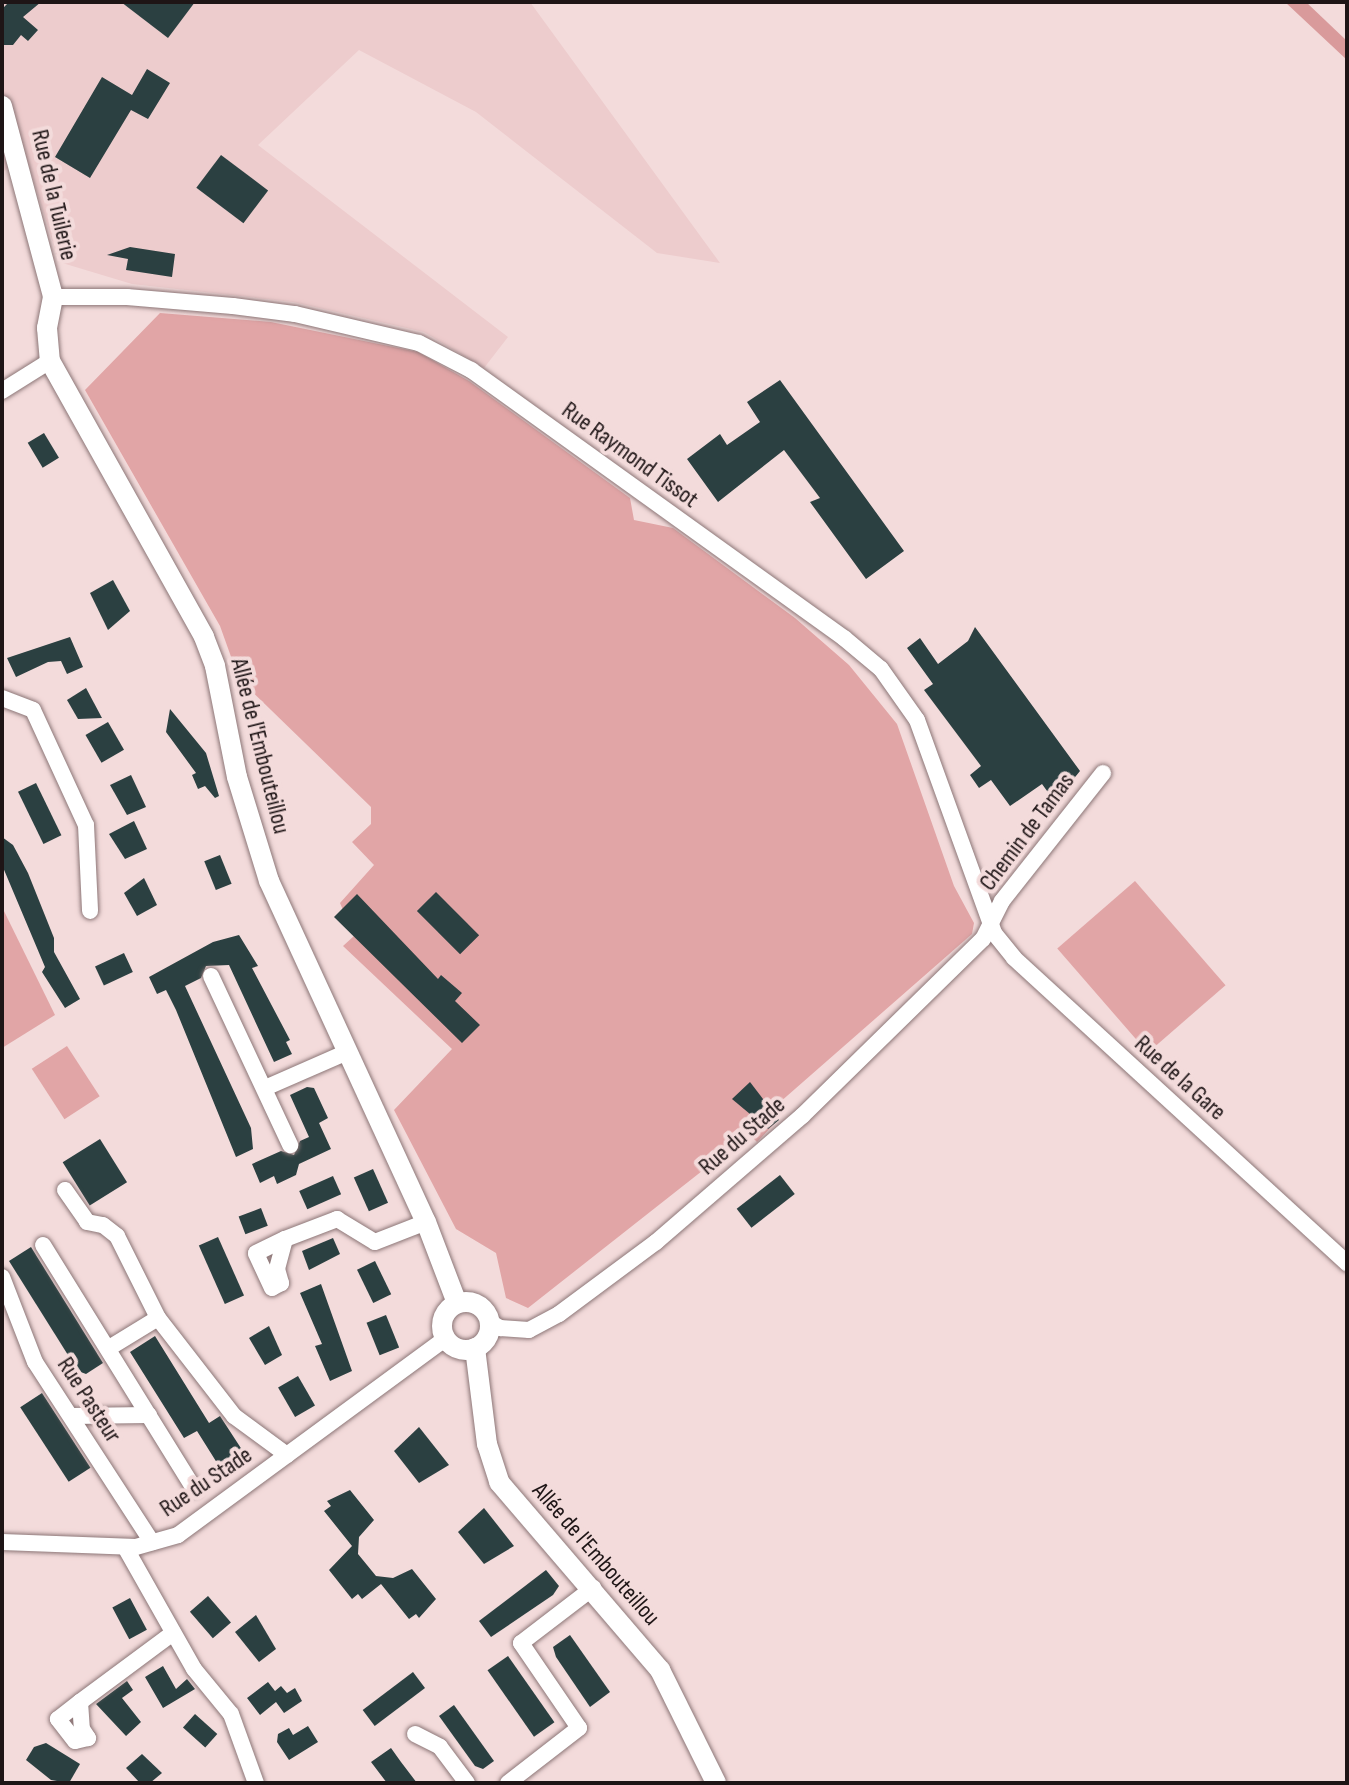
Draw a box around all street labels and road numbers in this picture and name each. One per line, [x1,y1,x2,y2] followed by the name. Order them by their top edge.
[25,127,83,263] street label: Rue de la Tuilerie
[556,396,704,514] street label: Rue Raymond Tissot
[224,655,296,837] street label: Allée de l'Embouteillou
[973,768,1081,896] street label: Chemin de Tamas
[1128,1030,1232,1126] street label: Rue de la Gare
[693,1091,791,1181] street label: Rue du Stade
[51,1352,127,1448] street label: Rue Pasteur
[155,1441,257,1523] street label: Rue du Stade
[526,1477,666,1631] street label: Allée de l'Embouteillou

